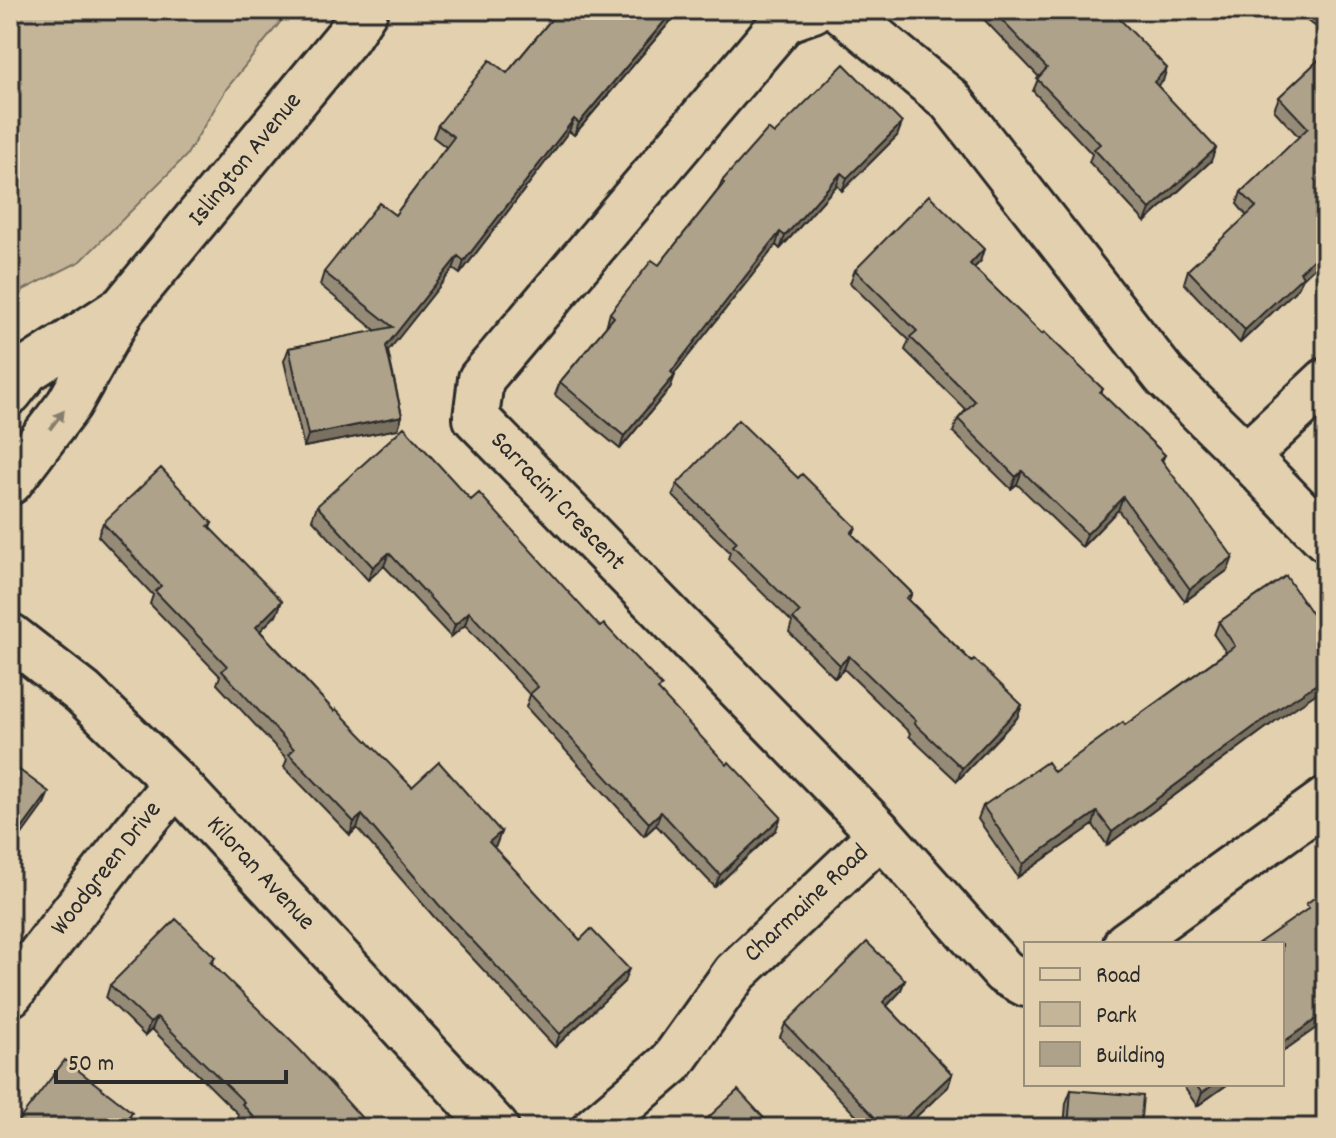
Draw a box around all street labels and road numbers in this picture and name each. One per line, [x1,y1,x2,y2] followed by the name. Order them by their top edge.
[180,85,312,235] street label: Islington Avenue
[481,424,634,580] street label: Sarracini Crescent
[42,794,172,944] street label: Woodgreen Drive
[197,808,323,940] street label: Kiloran Avenue
[736,836,878,972] street label: Charmaine Road

